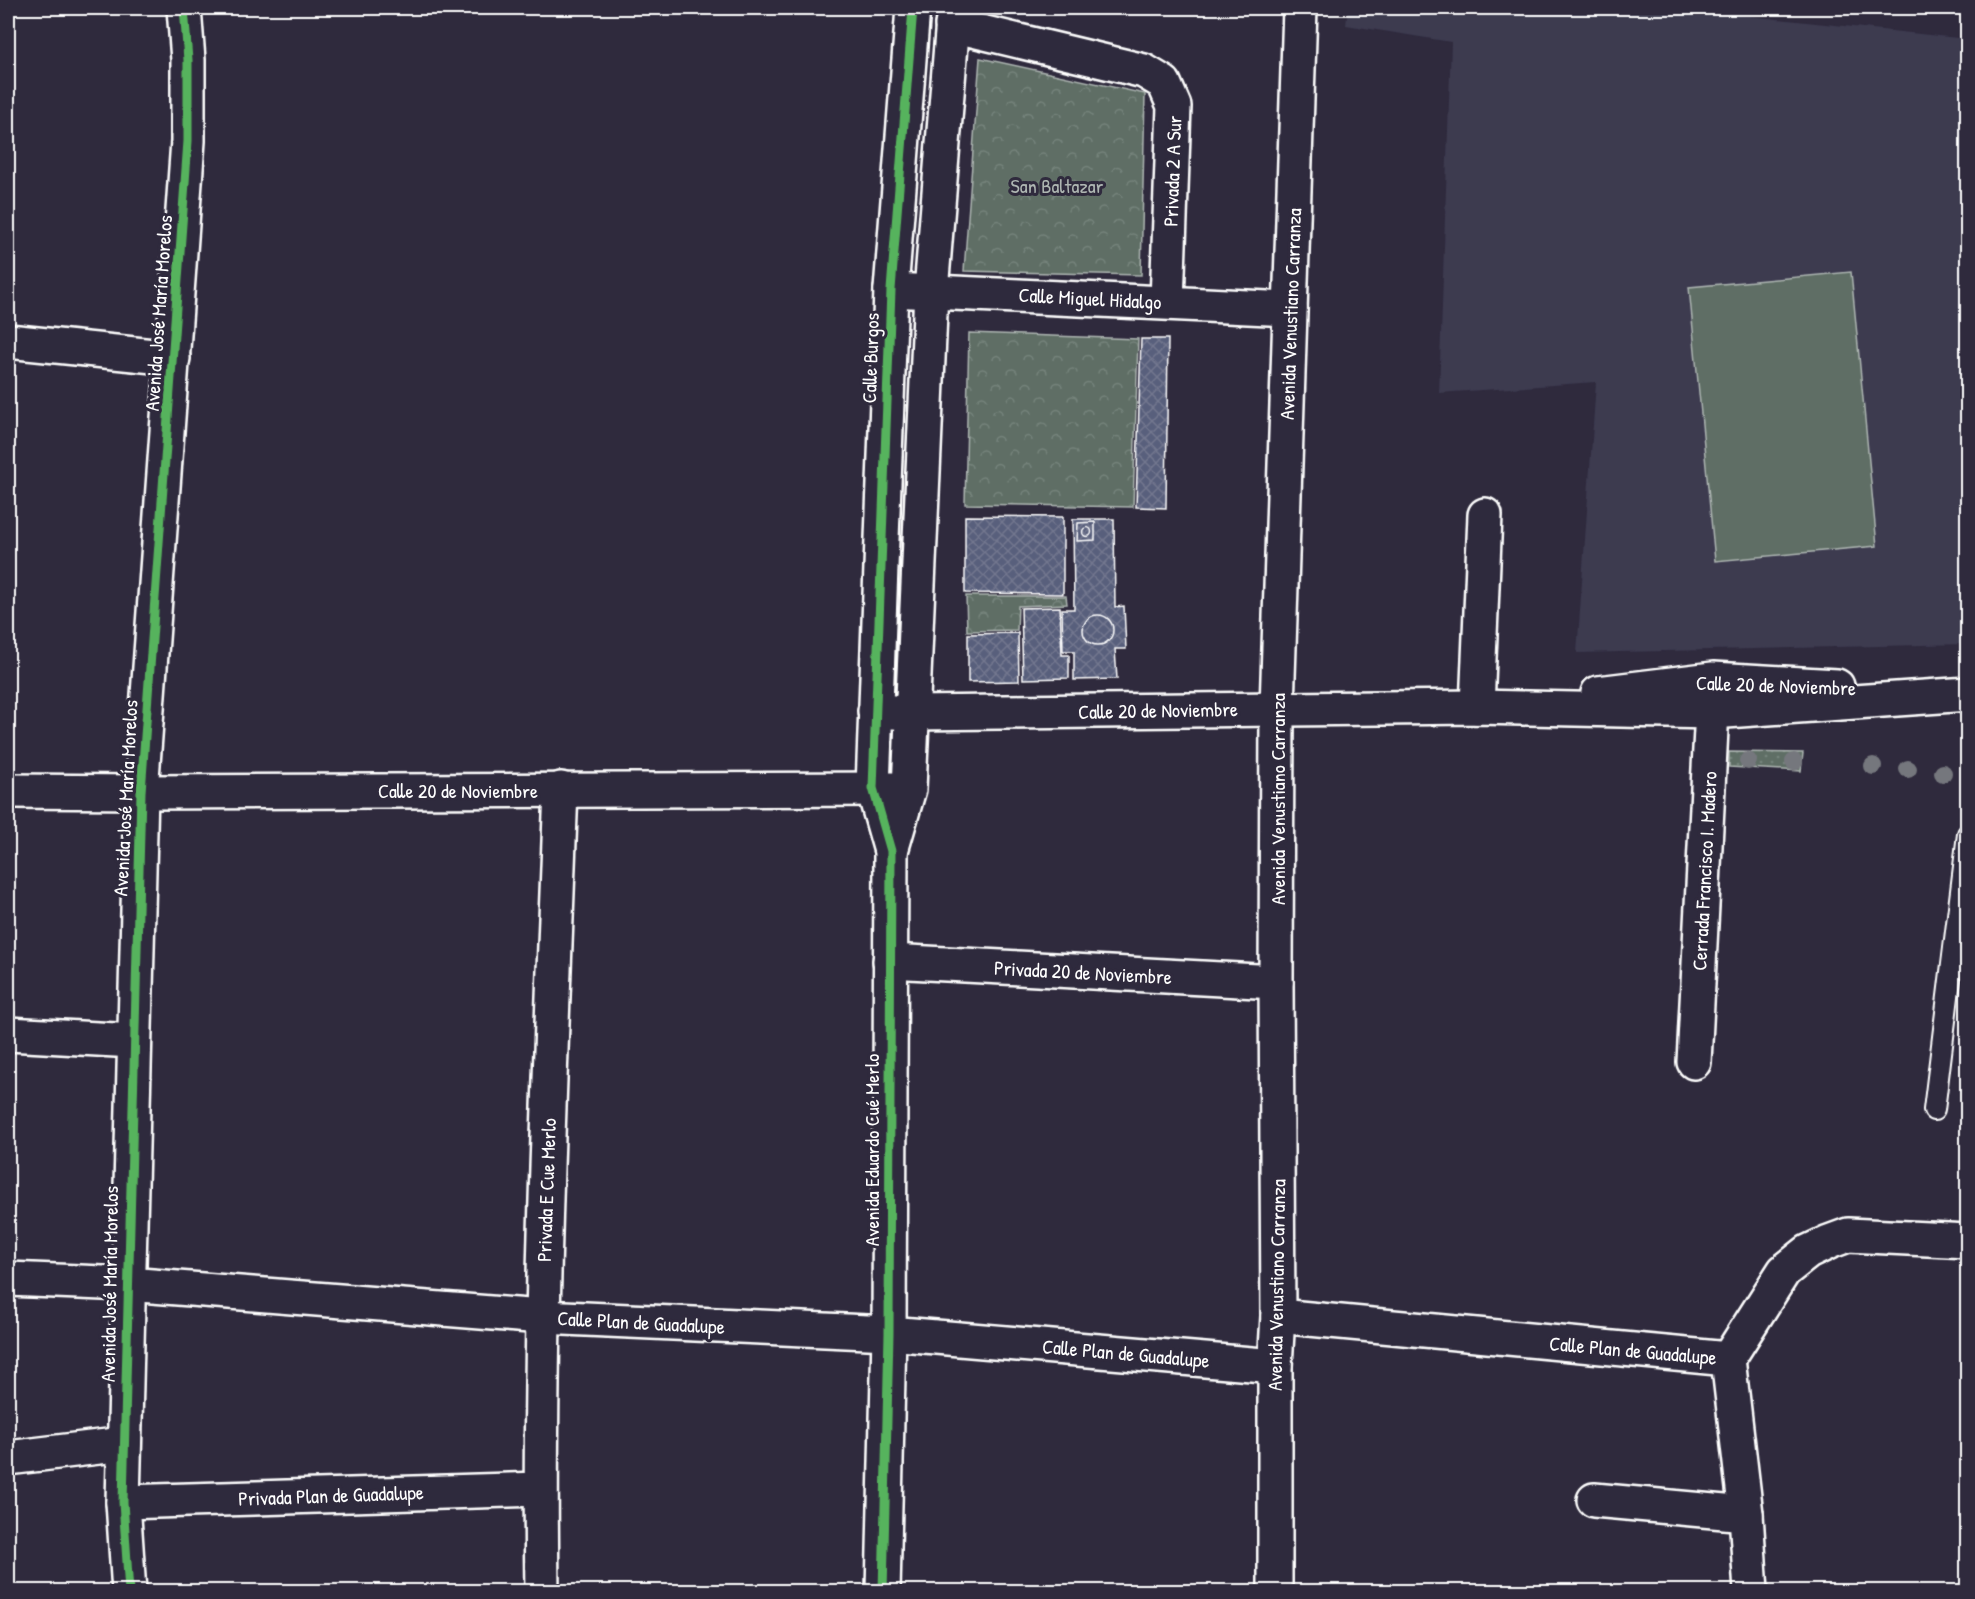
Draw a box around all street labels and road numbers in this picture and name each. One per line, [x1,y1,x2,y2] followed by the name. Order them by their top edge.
[1157,115,1187,227] street label: Privada 2 A Sur
[1273,208,1307,420] street label: Avenida Venustiano Carranza
[138,214,178,412] street label: Avenida José María Morelos
[1018,281,1162,315] street label: Calle Miguel Hidalgo
[855,312,885,404] street label: Calle Burgos
[1696,669,1856,701] street label: Calle 20 de Noviembre
[1264,693,1291,905] street label: Avenida Venustiano Carranza
[1078,695,1238,725] street label: Calle 20 de Noviembre
[106,699,144,897] street label: Avenida José María Morelos
[1685,771,1723,971] street label: Cerrada Francisco I. Madero
[378,777,538,804] street label: Calle 20 de Noviembre
[994,954,1173,990] street label: Privada 20 de Noviembre
[858,1054,885,1246] street label: Avenida Eduardo Cué Merlo
[530,1118,562,1262] street label: Privada E Cue Merlo
[1261,1179,1291,1391] street label: Avenida Venustiano Carranza
[94,1185,124,1382] street label: Avenida José María Morelos
[557,1304,725,1340] street label: Calle Plan de Guadalupe
[1548,1329,1718,1371] street label: Calle Plan de Guadalupe
[1041,1332,1211,1374] street label: Calle Plan de Guadalupe
[238,1478,424,1512] street label: Privada Plan de Guadalupe

